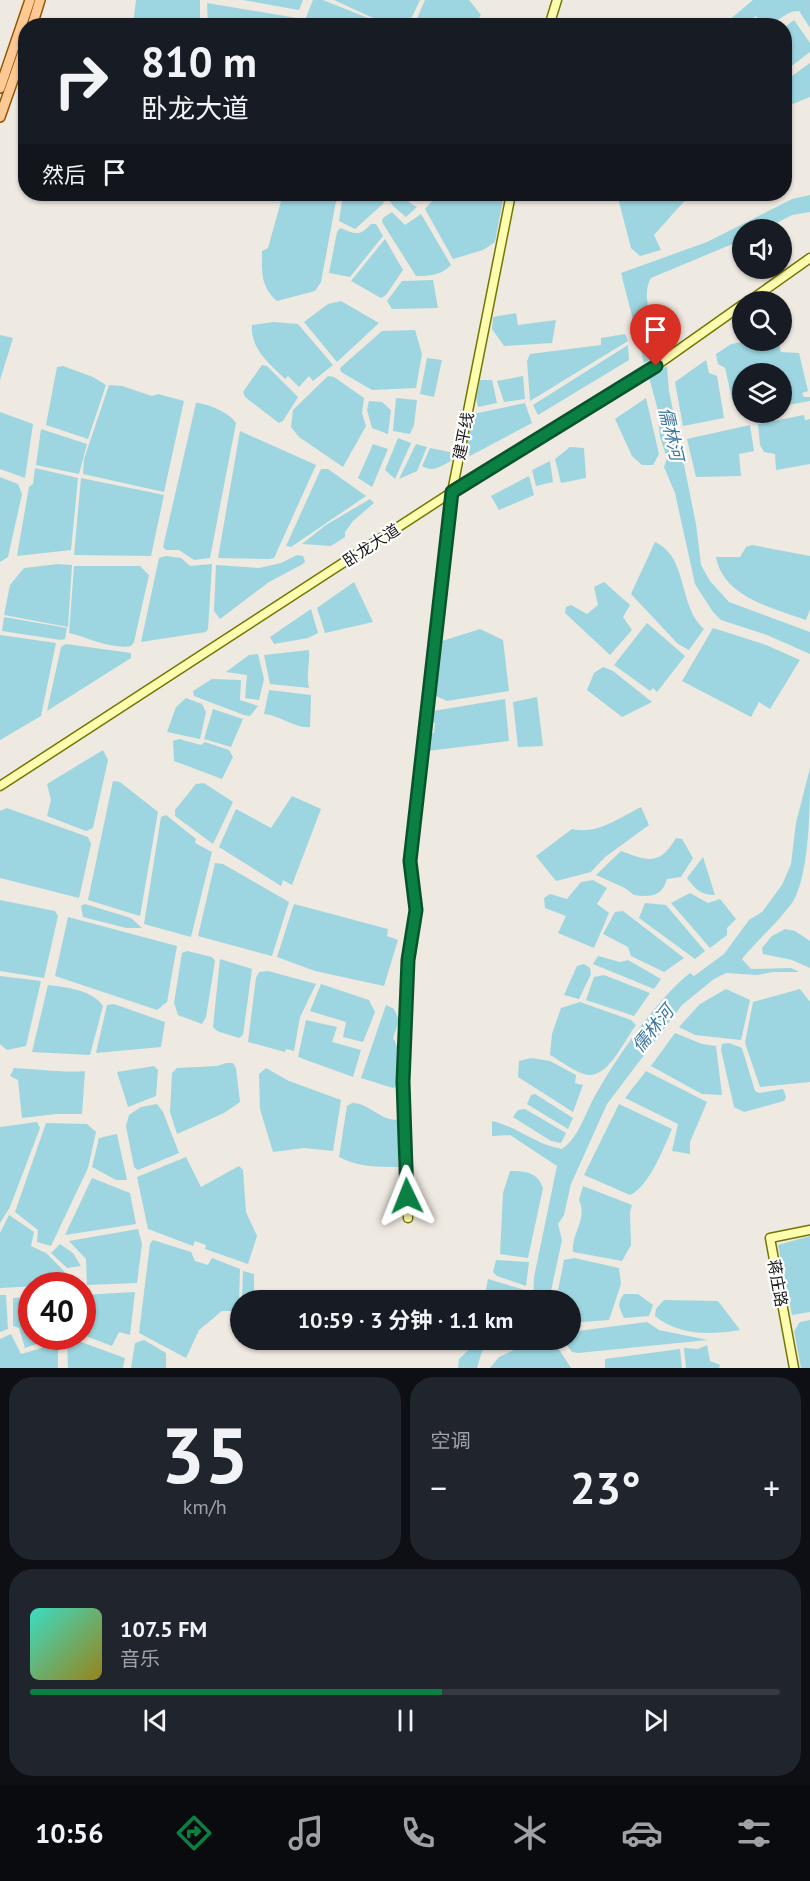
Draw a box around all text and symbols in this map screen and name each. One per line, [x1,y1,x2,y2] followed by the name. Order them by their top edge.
[141,34,257,89] text: 810 m
[42,42,120,120] icon: right
[141,91,249,125] text: 卧龙大道
[98,156,131,189] icon: arrive
[42,161,86,189] text: 然后
[732,219,792,423] map controls
[732,219,792,279] button: sound
[732,291,792,351] button: search
[630,304,681,366] pin
[639,313,672,346] icon: arrive
[732,363,792,423] button: layers
[654,405,689,466] water label: 儒林河
[449,411,477,461] street label: 建平线
[339,519,403,571] street label: 卧龙大道
[627,998,680,1057] water label: 儒林河
[375,1164,439,1228] position arrow
[764,1258,792,1308] street label: 蒋庄路
[18,1272,96,1350] speed limit sign: 40
[298,1306,513,1334] text: 10:59 · 3 分钟 · 1.1 km
[161,1404,249,1505] text: 35
[431,1428,471,1454] text: 空调
[570,1458,641,1516] text: 23°
[431,1466,447,1509] text: −
[763,1466,780,1509] text: +
[183,1494,227,1520] text: km/h
[120,1615,207,1643] text: 107.5 FM
[120,1646,160,1672] text: 音乐
[139,1704,172,1737] icon: previous
[389,1704,422,1737] icon: pause
[639,1704,672,1737] icon: next
[173,1812,215,1854] icon: directions
[285,1812,327,1854] icon: music
[397,1812,439,1854] icon: phone
[509,1812,551,1854] icon: climate
[621,1812,663,1854] icon: car
[733,1812,775,1854] icon: filters
[35,1816,103,1850] text: 10:56

